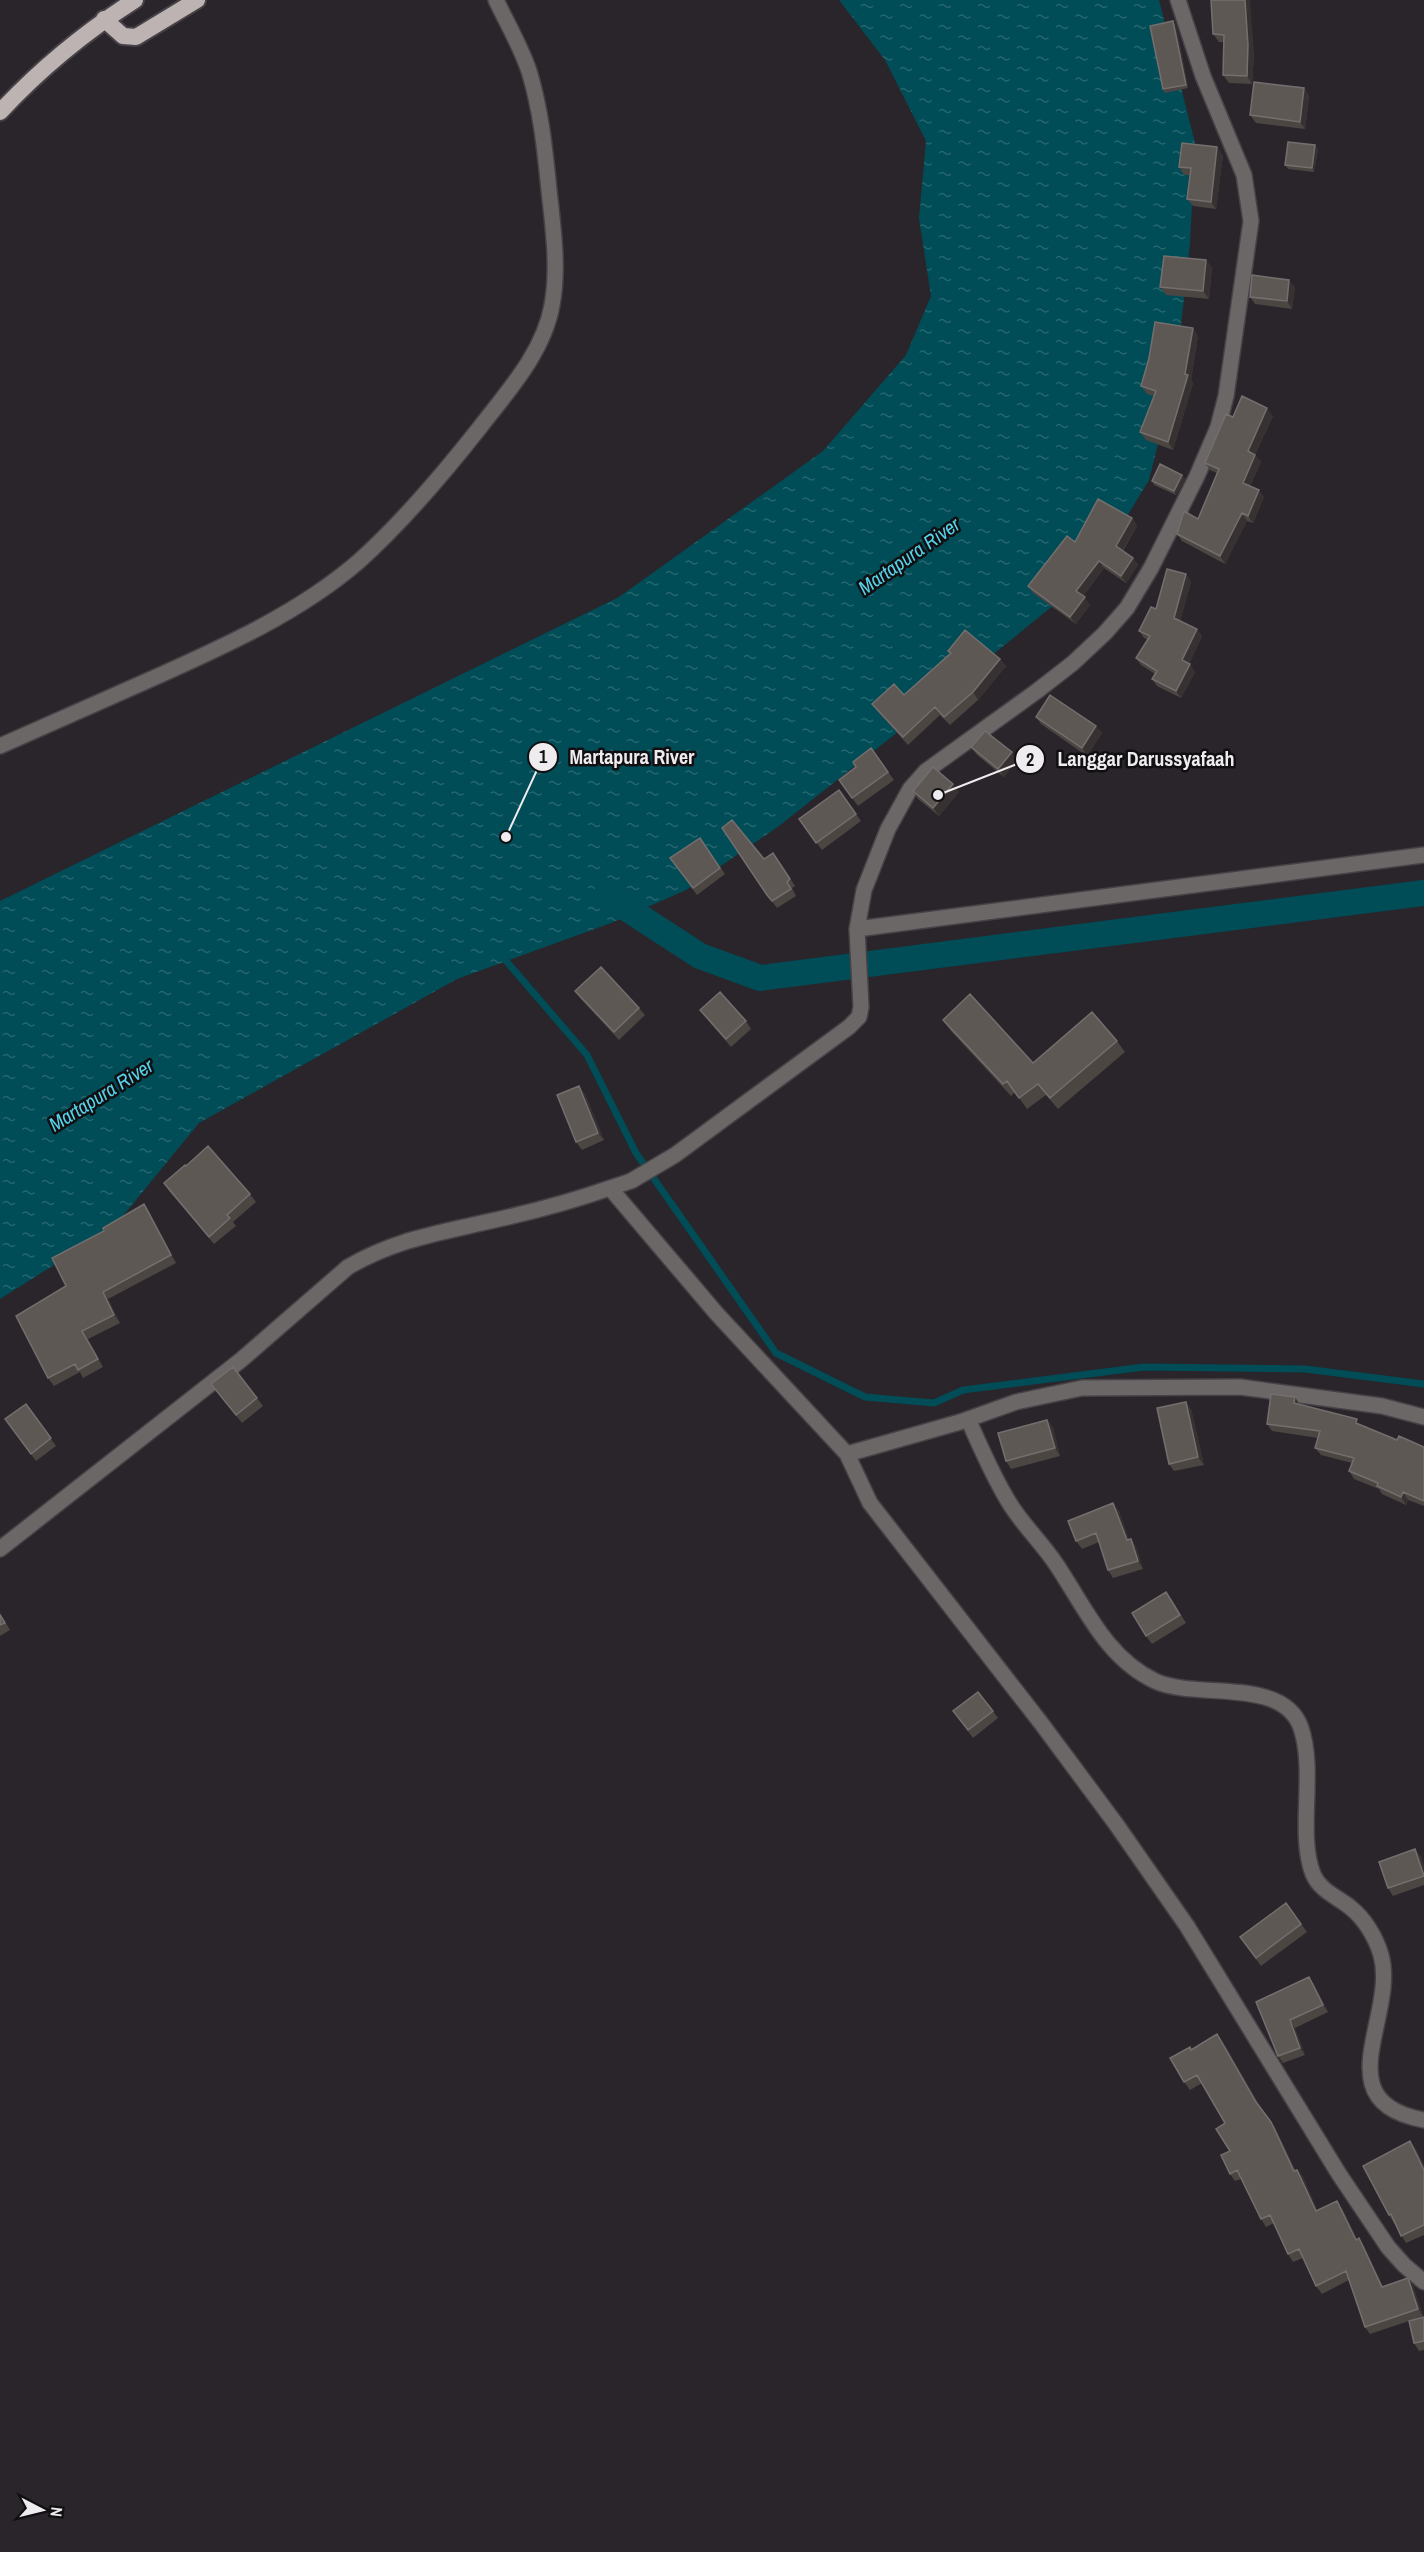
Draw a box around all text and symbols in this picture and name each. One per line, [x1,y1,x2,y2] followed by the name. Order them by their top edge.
[852,510,965,601] water label: Martapura River
[528,738,706,776] callout: Martapura River
[1015,740,1246,778] callout: Langgar Darussyafaah
[570,743,695,770] text: Martapura River
[539,744,548,769] text: 1
[1058,745,1234,772] text: Langgar Darussyafaah
[1026,747,1034,772] text: 2
[43,1051,159,1137] water label: Martapura River
[12,2480,72,2540] north arrow
[45,2506,68,2518] text: N

